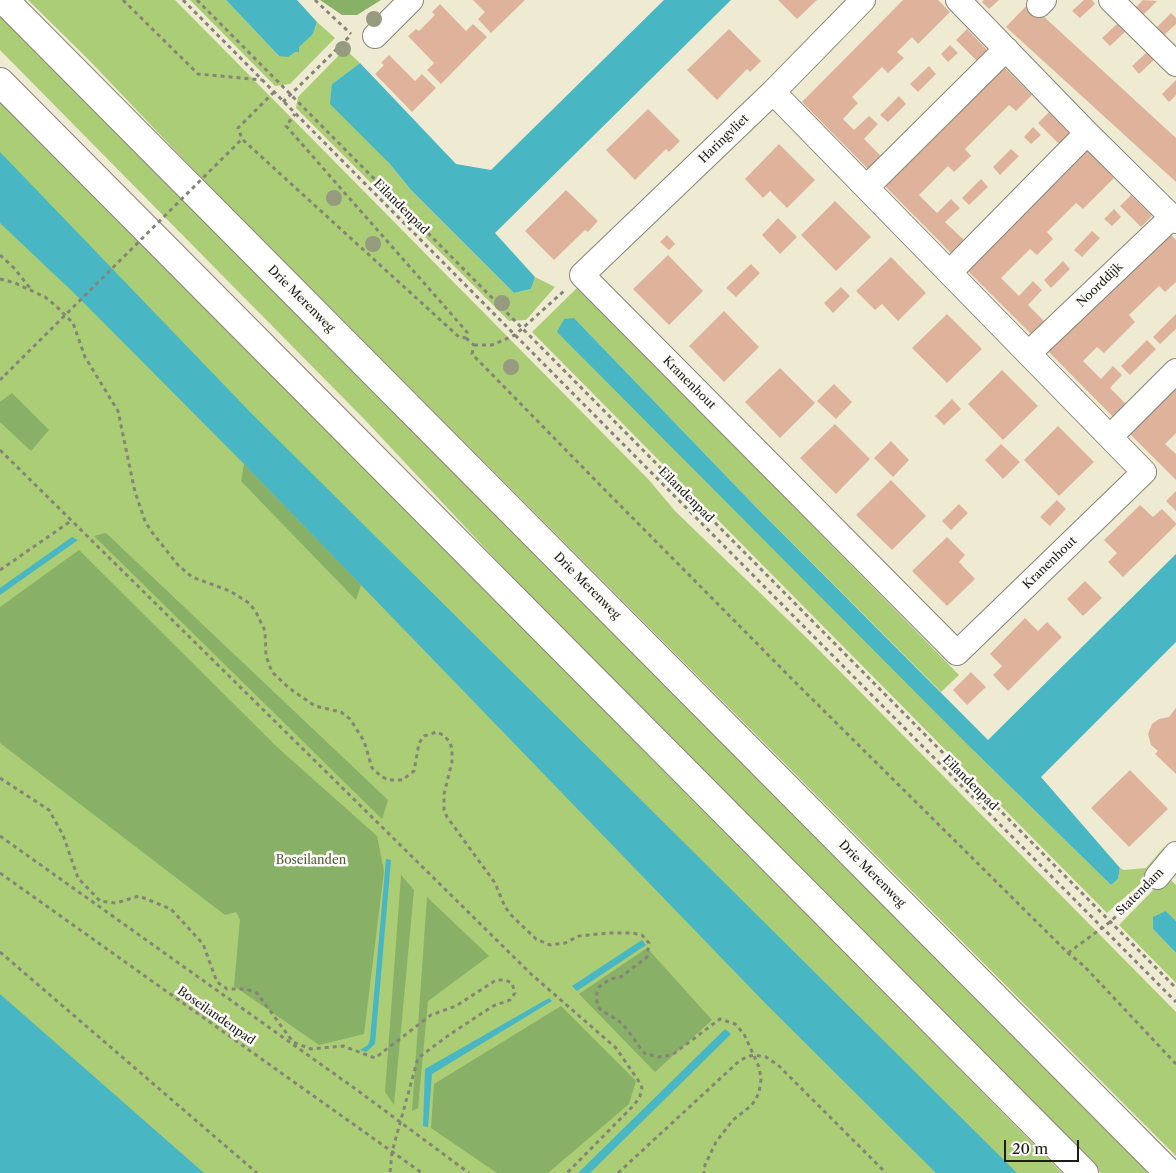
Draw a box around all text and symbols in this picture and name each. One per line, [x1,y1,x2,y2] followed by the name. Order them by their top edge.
[696,112,752,166] street label: Haringvliet
[370,176,432,238] street label: Eilandenpad
[1074,260,1126,310] street label: Noorddijk
[265,263,337,335] street label: Drie Merenweg
[660,354,718,412] street label: Kranenhout
[655,464,717,526] street label: Eilandenpad
[1020,534,1080,592] street label: Kranenhout
[551,550,623,622] street label: Drie Merenweg
[939,752,1001,814] street label: Eilandenpad
[836,838,908,910] street label: Drie Merenweg
[276,854,346,868] park label: Boseilanden
[1113,865,1167,919] street label: Statendam
[174,984,258,1048] street label: Boseilandenpad
[1006,1130,1081,1162] scale bar
[1012,1139,1048,1158] text: 20 m

